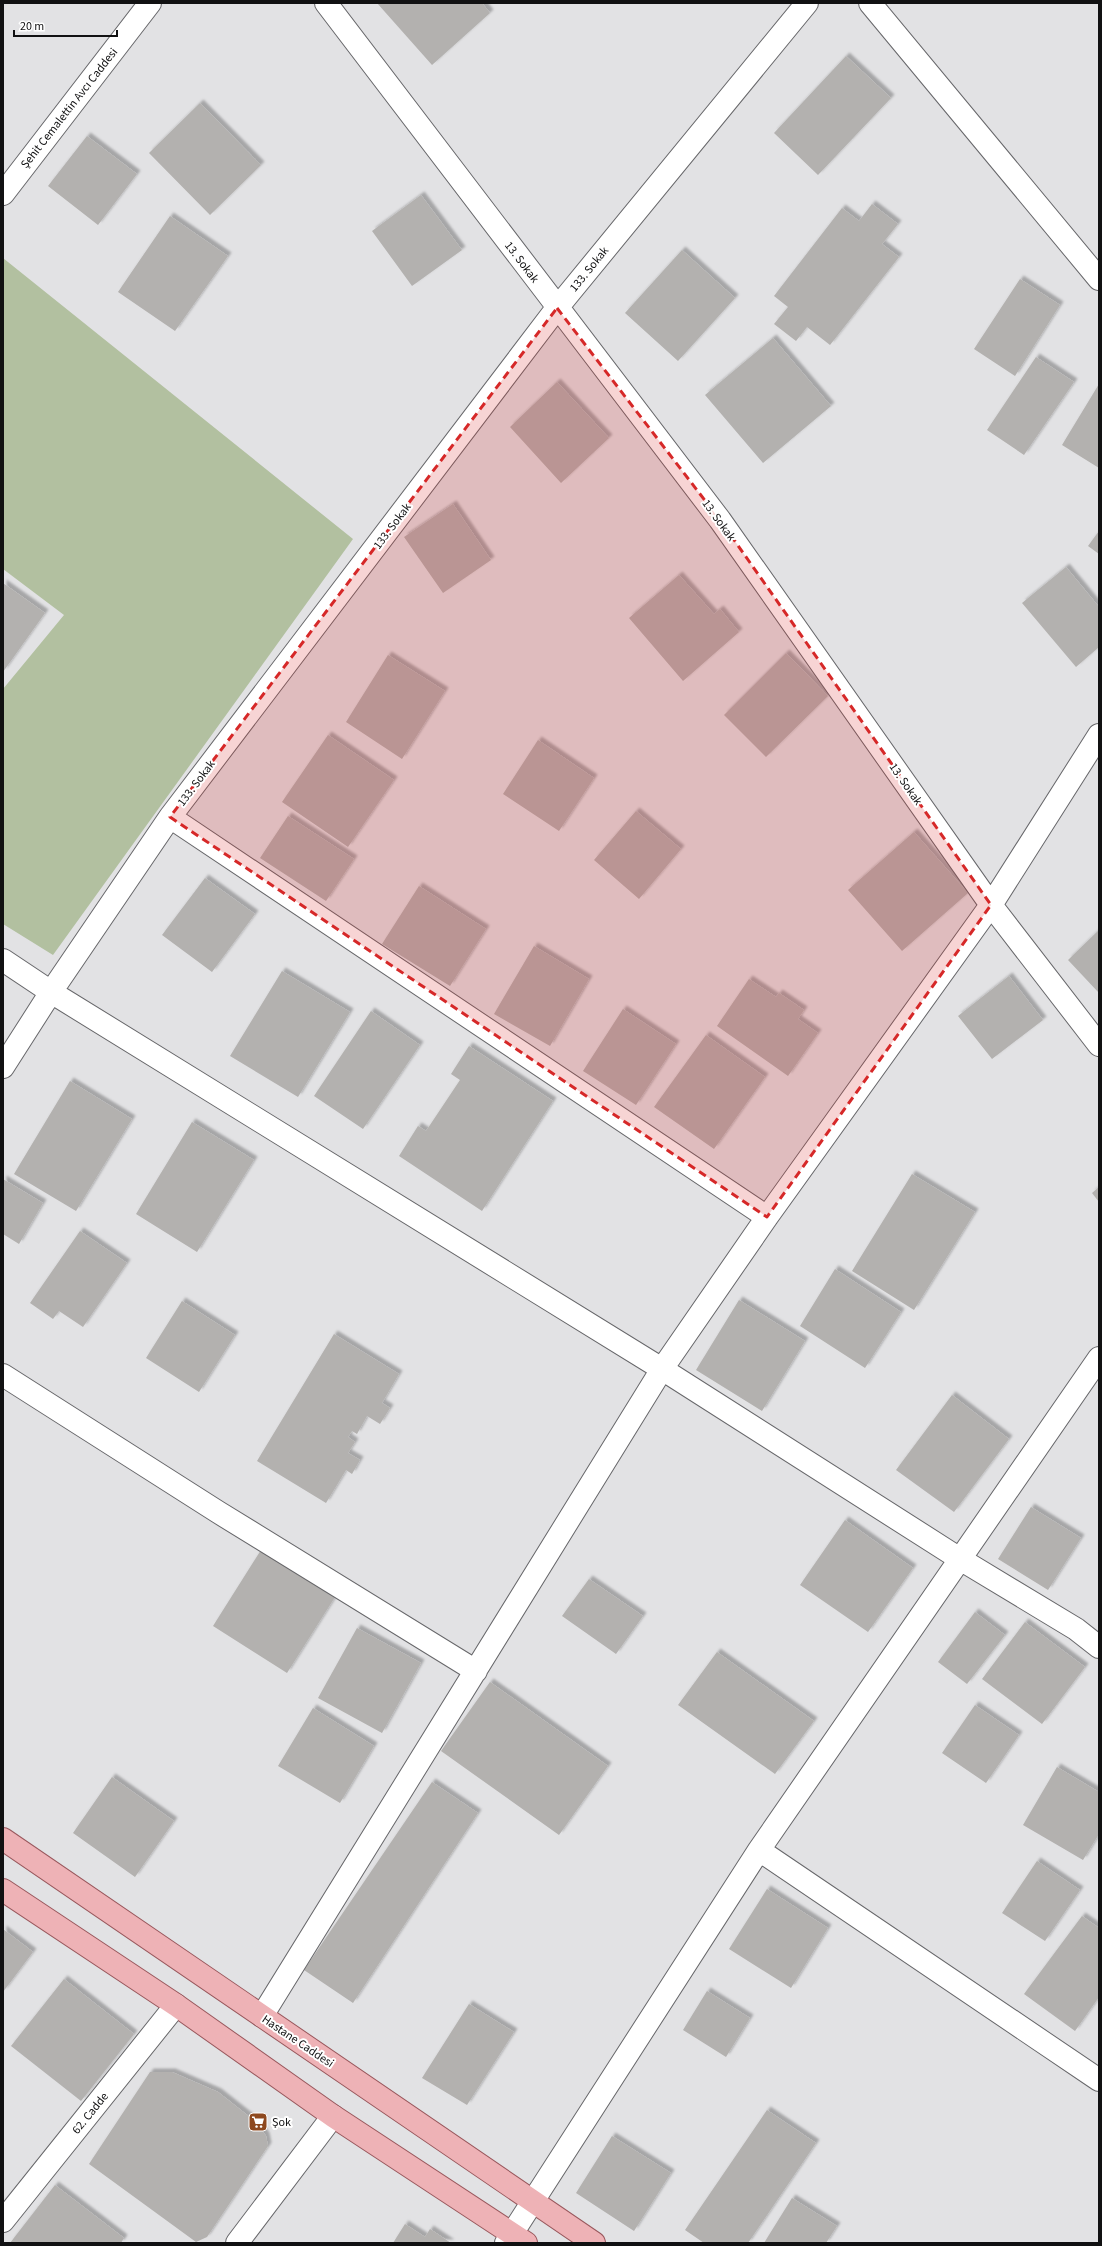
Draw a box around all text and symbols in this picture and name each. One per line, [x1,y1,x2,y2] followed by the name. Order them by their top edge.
[14,12,117,38] scale bar
[20,18,44,35] text: 20 m
[17,44,122,172] street label: Şehit Cemalettin Avcı Caddesi
[500,238,543,287] street label: 13. Sokak
[566,243,613,296] street label: 133. Sokak
[698,496,740,545] street label: 13. Sokak
[369,500,415,553] street label: 133. Sokak
[173,757,219,810] street label: 133. Sokak
[885,760,926,809] street label: 13. Sokak
[258,2011,337,2072] street label: Hastane Caddesi
[68,2089,113,2138] street label: 62. Cadde
[247,2111,269,2133] supermarket icon: Şok
[272,2114,291,2131] place label: Şok

